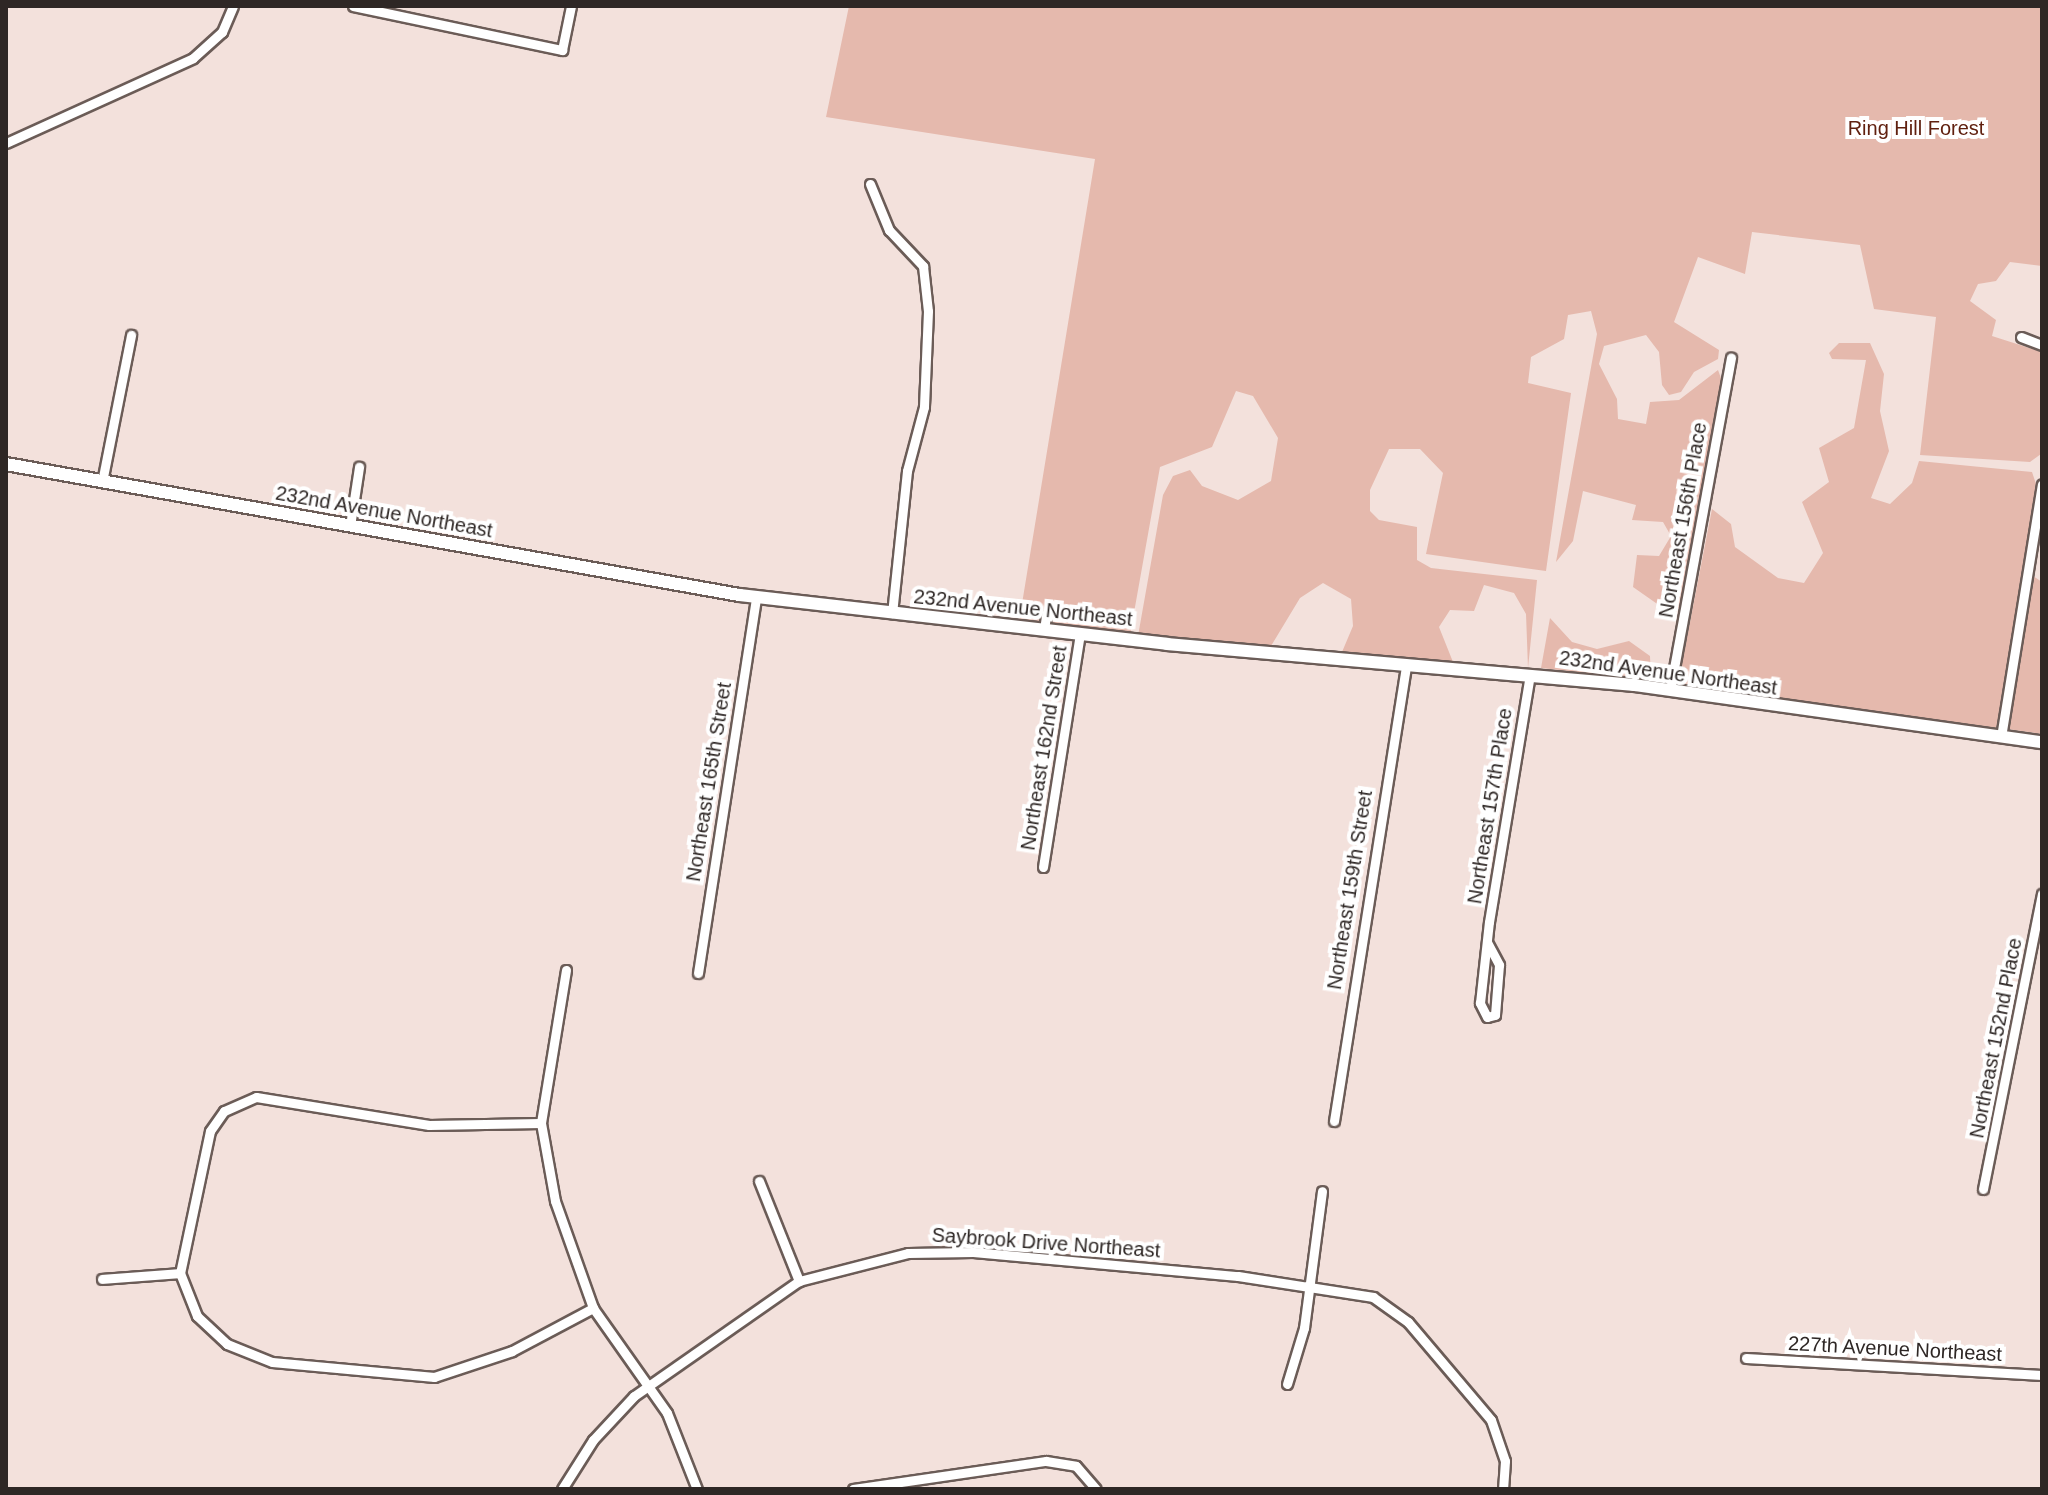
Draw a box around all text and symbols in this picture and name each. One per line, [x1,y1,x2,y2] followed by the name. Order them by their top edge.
[1848,116,1984,140] park label: Ring Hill Forest
[1654,420,1712,620] street label: Northeast 156th Place
[273,481,495,543] street label: 232nd Avenue Northeast
[912,585,1134,631] street label: 232nd Avenue Northeast
[1016,644,1072,852] street label: Northeast 162nd Street
[1557,646,1779,700] street label: 232nd Avenue Northeast
[681,681,737,883] street label: Northeast 165th Street
[1463,706,1517,906] street label: Northeast 157th Place
[1322,789,1378,991] street label: Northeast 159th Street
[1965,936,2027,1140] street label: Northeast 152nd Place
[931,1223,1161,1263] street label: Saybrook Drive Northeast
[1787,1331,2003,1367] street label: 227th Avenue Northeast

